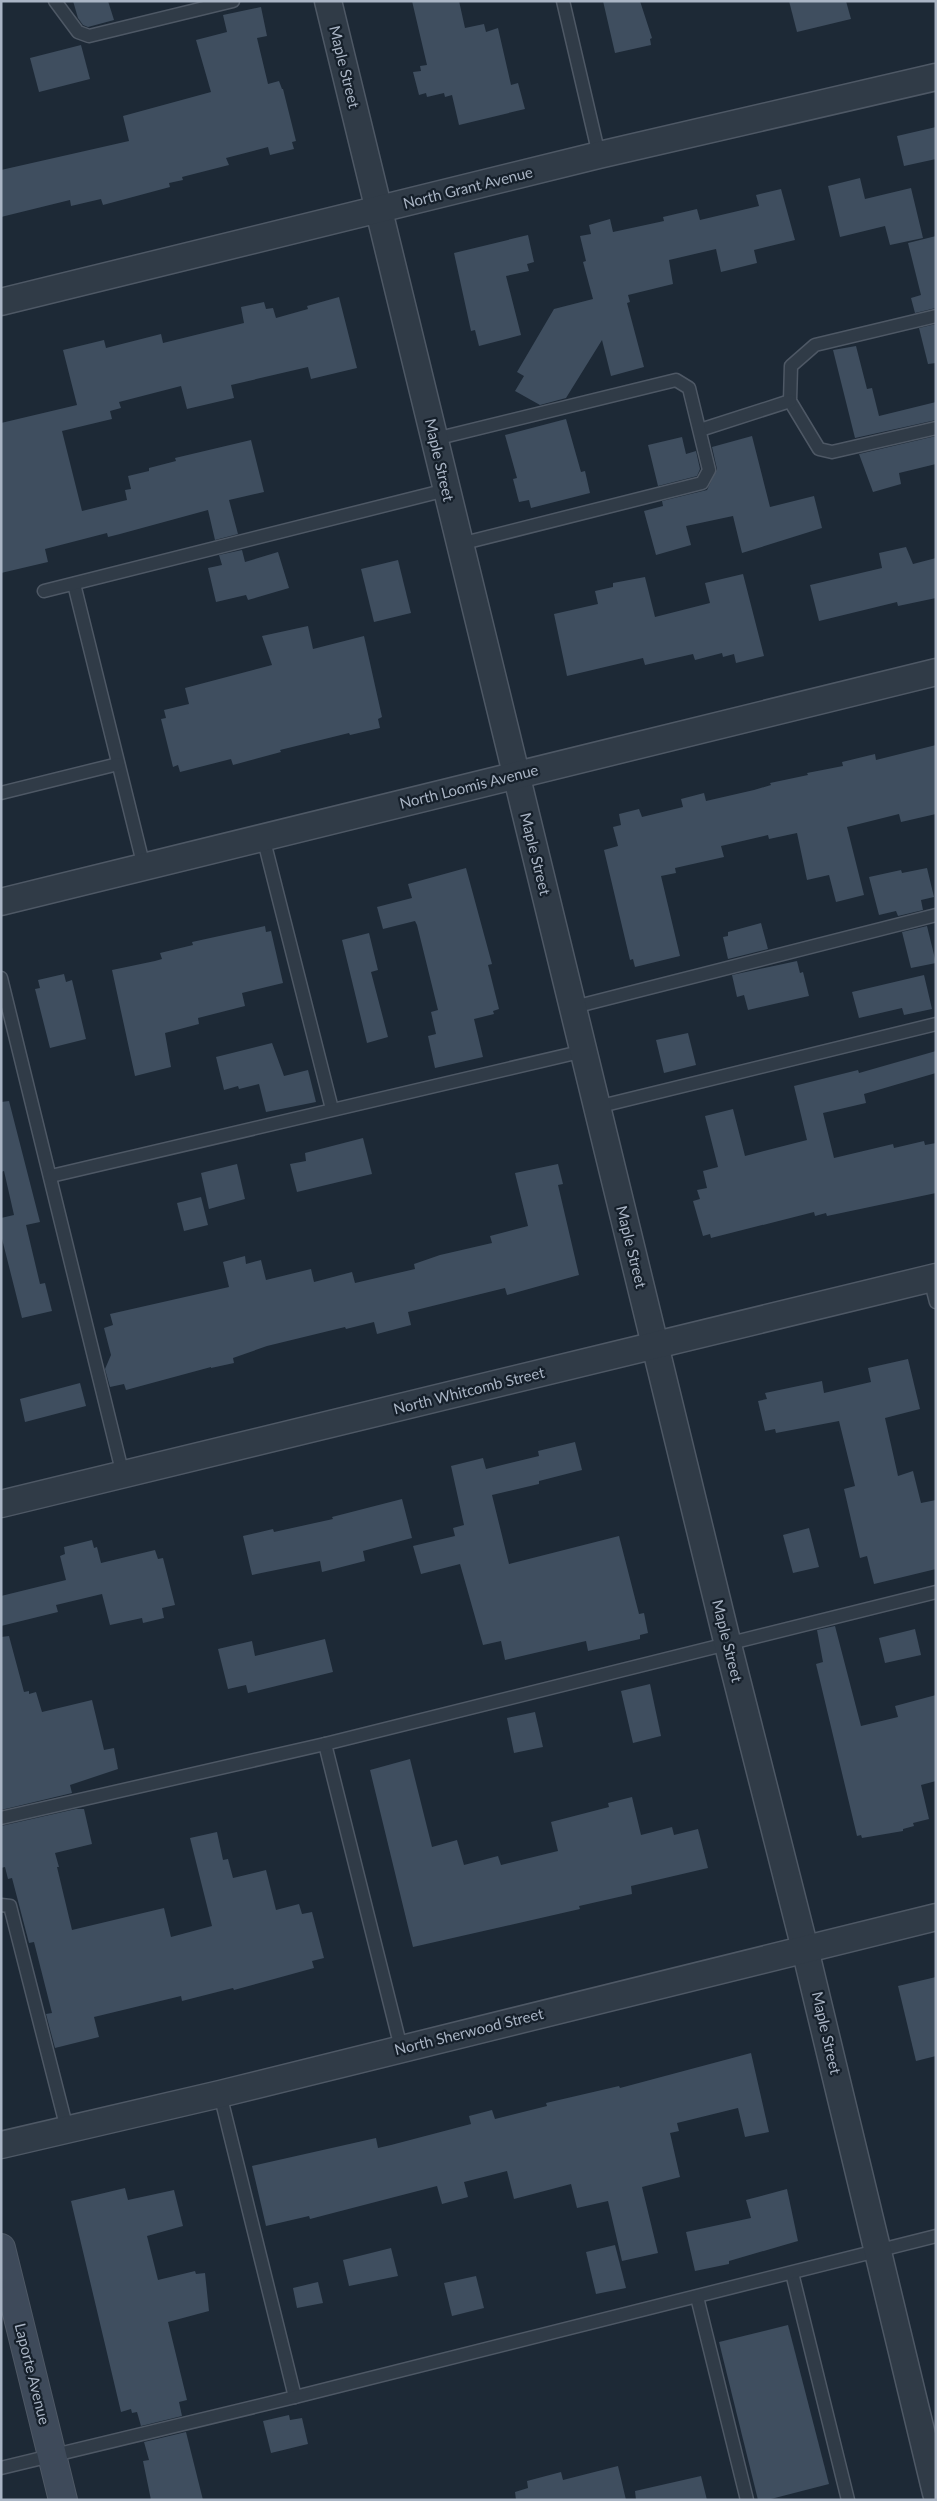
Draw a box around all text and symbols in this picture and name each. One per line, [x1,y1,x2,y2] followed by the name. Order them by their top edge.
[326,24,364,110] street label: Maple Street
[401,162,535,212] street label: North Grant Avenue
[422,417,458,504] street label: Maple Street
[398,760,540,812] street label: North Loomis Avenue
[517,811,555,897] street label: Maple Street
[613,1204,651,1290] street label: Maple Street
[391,1362,547,1418] street label: North Whitcomb Street
[709,1598,747,1684] street label: Maple Street
[809,1990,845,2077] street label: Maple Street
[392,2004,546,2058] street label: North Sherwood Street
[12,2321,54,2426] street label: Laporte Avenue

